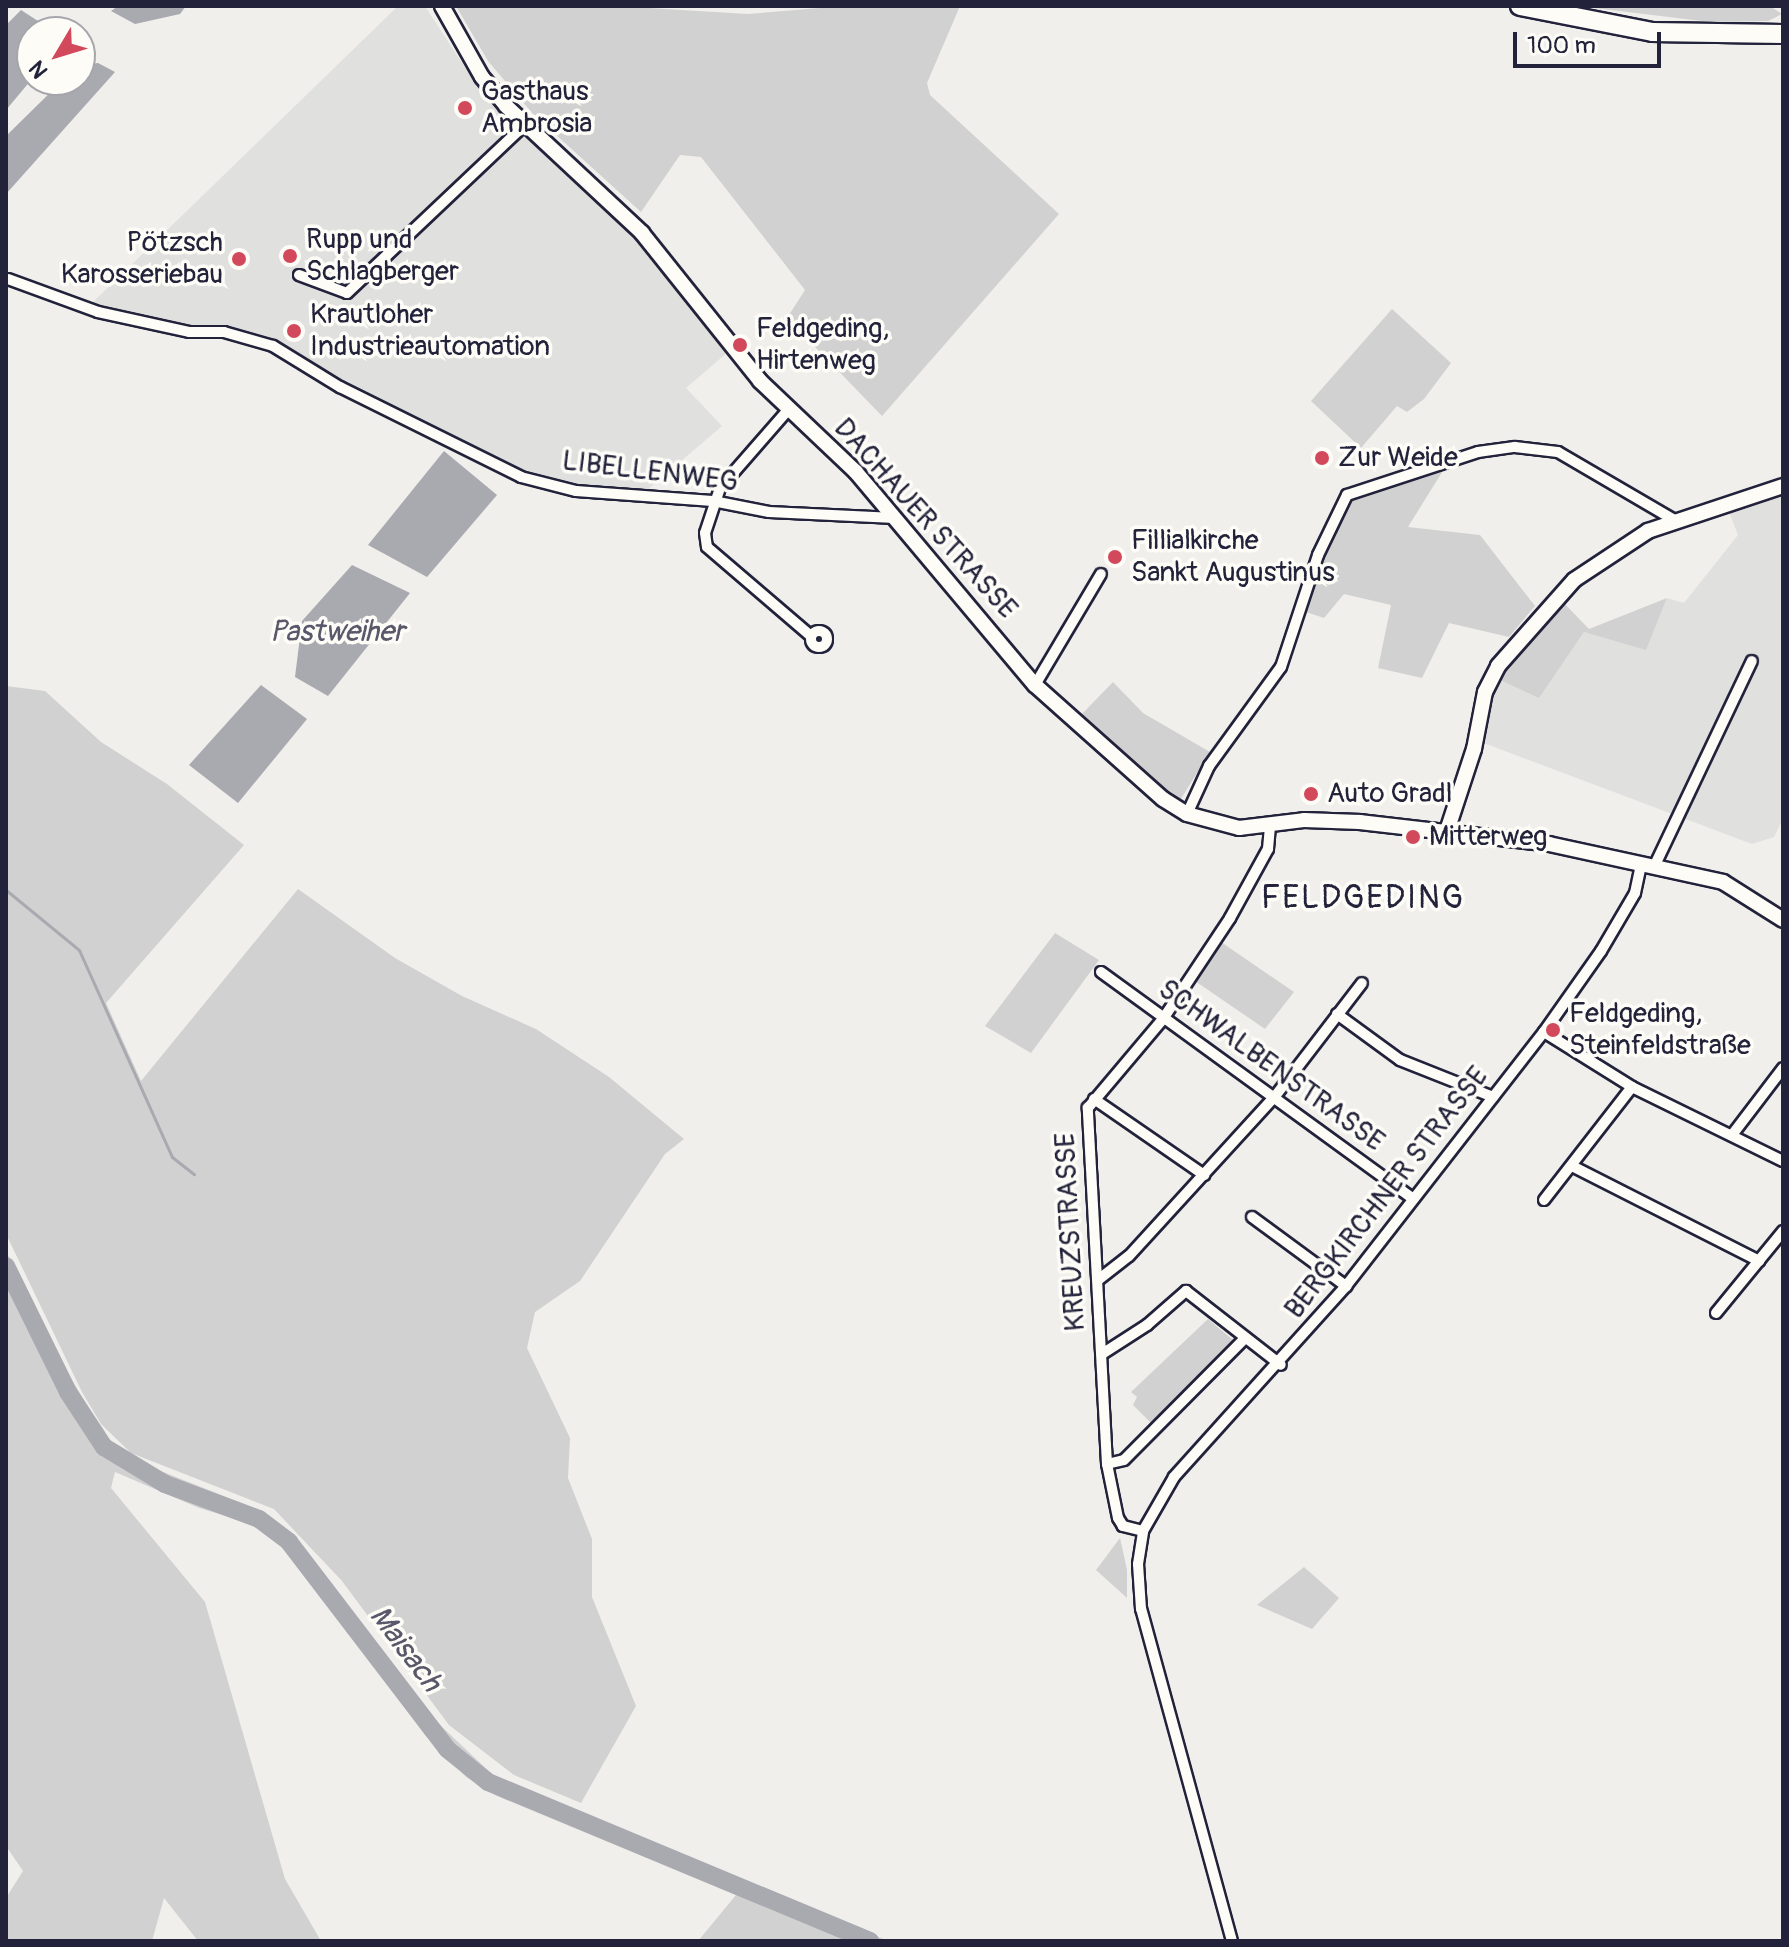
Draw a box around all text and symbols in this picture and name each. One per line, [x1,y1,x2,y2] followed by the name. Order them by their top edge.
[16,16,96,96] north arrow
[1517,16,1665,66] scale bar
[1527,31,1596,60] text: 100 m
[23,55,54,84] text: N
[481,75,592,141] place label: Gasthaus Ambrosia
[456,99,474,117] marker: Gasthaus Ambrosia
[306,223,459,289] place label: Rupp und Schlagberger
[61,226,223,292] place label: Pötzsch Karosseriebau
[281,247,299,265] marker: Rupp und Schlagberger
[230,250,248,268] marker: Pötzsch Karosseriebau
[310,298,550,364] place label: Krautloher Industrieautomation
[756,312,889,378] place label: Feldgeding, Hirtenweg
[285,322,303,340] marker: Krautloher Industrieautomation
[731,336,749,354] marker: Feldgeding, Hirtenweg
[826,412,1024,626] street label: DACHAUER STRASSE
[1338,441,1458,475] place label: Zur Weide
[560,445,740,499] street label: LIBELLENWEG
[1313,449,1331,467] marker: Zur Weide
[1131,524,1335,590] place label: Fillialkirche Sankt Augustinus
[1106,548,1124,566] marker: Fillialkirche Sankt Augustinus
[270,614,404,650] water label: Pastweiher
[1327,777,1452,811] place label: Auto Gradl
[1302,785,1320,803] marker: Auto Gradl
[1429,820,1547,854] place label: Mitterweg
[1404,828,1422,846] marker: Mitterweg
[1261,879,1465,917] district label: FELDGEDING
[1152,973,1390,1159] street label: SCHWALBENSTRASSE
[1569,997,1751,1063] place label: Feldgeding, Steinfeldstraße
[1544,1021,1562,1039] marker: Feldgeding, Steinfeldstraße
[1278,1060,1496,1326] street label: BERGKIRCHNER STRASSE
[1049,1132,1093,1332] street label: KREUZSTRASSE
[361,1599,449,1699] water label: Maisach

